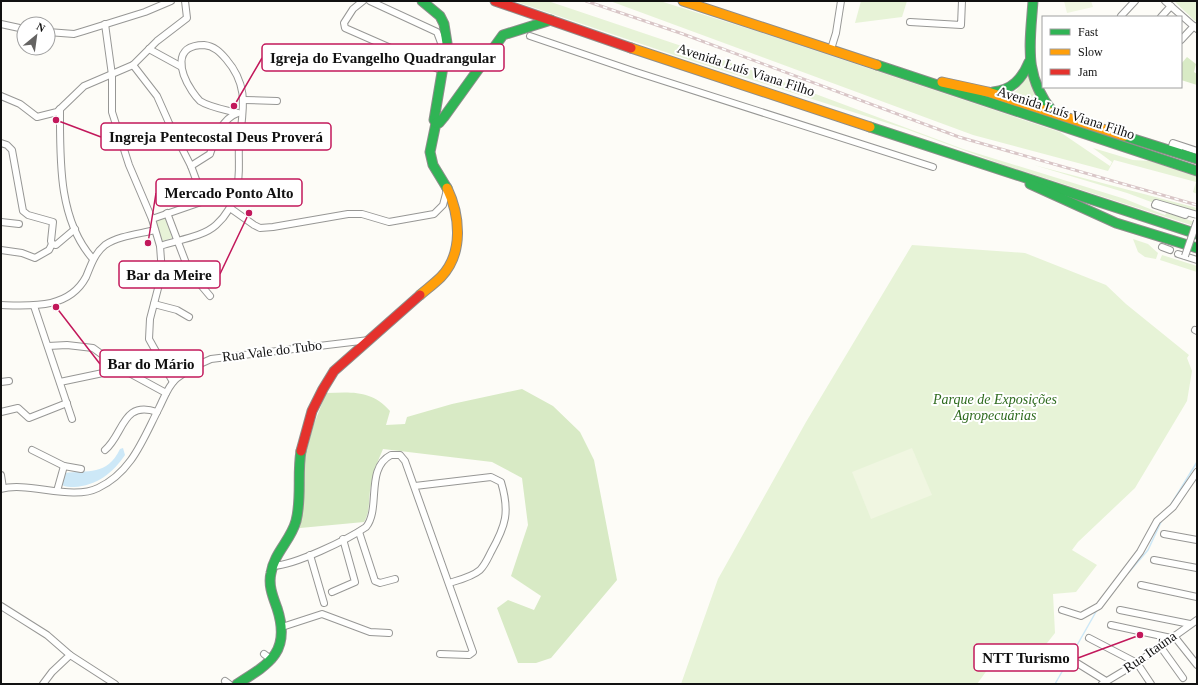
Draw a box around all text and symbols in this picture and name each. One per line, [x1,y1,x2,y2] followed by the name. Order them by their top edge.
[16,16,56,56] north arrow
[1042,16,1182,88] legend
[34,20,47,34] text: N
[1078,25,1099,39] text: Fast
[675,41,817,99] street label: Avenida Luís Viana Filho
[262,44,504,71] callout: Igreja do Evangelho Quadrangular
[1078,45,1103,59] text: Slow
[270,50,496,66] text: Igreja do Evangelho Quadrangular
[1078,65,1098,79] text: Jam
[995,84,1137,142] street label: Avenida Luís Viana Filho
[101,123,331,150] callout: Ingreja Pentecostal Deus Proverá
[109,129,323,145] text: Ingreja Pentecostal Deus Proverá
[156,179,302,206] callout: Mercado Ponto Alto
[165,185,293,201] text: Mercado Ponto Alto
[119,261,220,288] callout: Bar da Meire
[126,267,212,283] text: Bar da Meire
[221,337,323,365] street label: Rua Vale do Tubo
[100,350,203,377] callout: Bar do Mário
[107,356,195,372] text: Bar do Mário
[932,392,1057,423] park label: Parque de Exposições Agropecuárias
[1121,628,1180,676] street label: Rua Itaúna
[974,644,1078,671] callout: NTT Turismo
[982,650,1070,666] text: NTT Turismo

